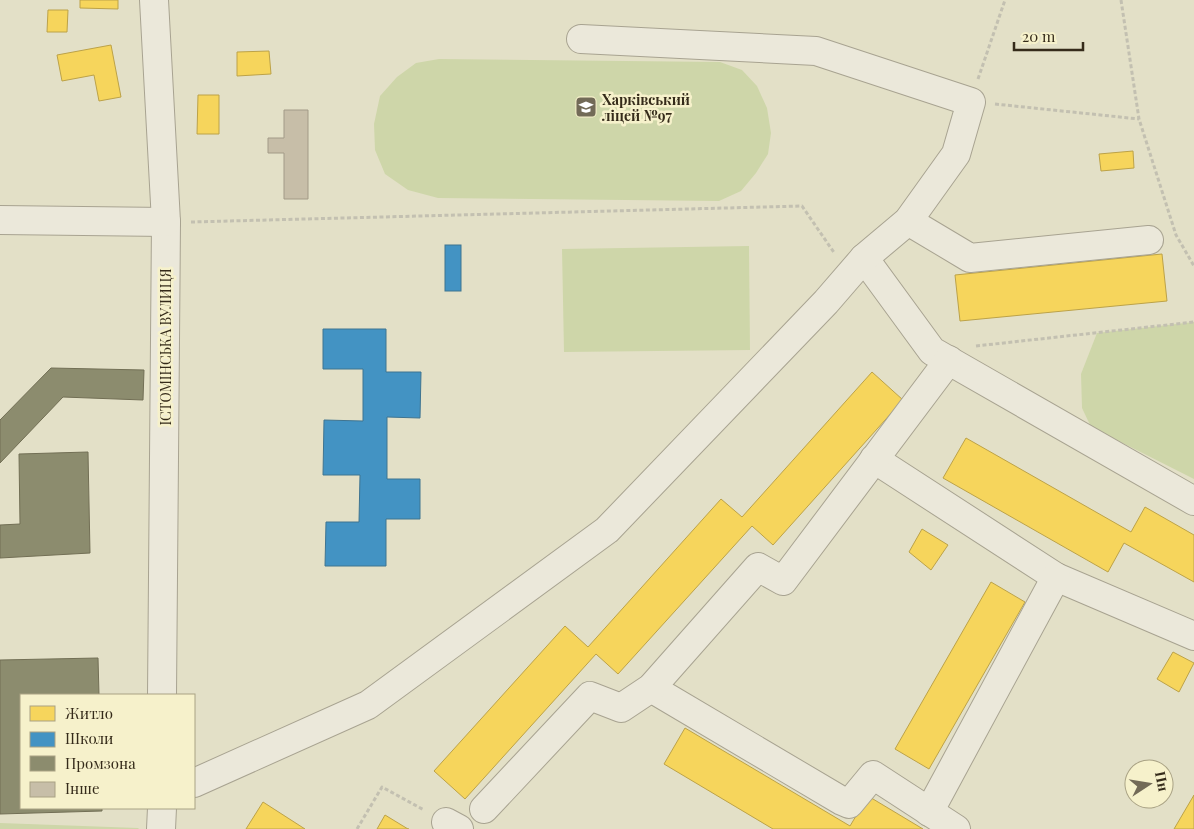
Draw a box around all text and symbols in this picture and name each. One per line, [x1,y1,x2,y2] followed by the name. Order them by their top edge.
[1014,20,1083,52] scale bar
[1022,26,1056,46] text: 20 m
[602,90,690,125] place label: Харківський ліцей №97
[574,95,598,119] school or university icon: Харківський ліцей №97
[156,268,175,426] street label: ІСТОМІНСЬКА ВУЛИЦЯ
[20,694,195,809] legend
[65,703,113,723] text: Житло
[65,728,113,748] text: Школи
[65,753,136,773] text: Промзона
[1124,759,1174,809] north arrow
[1151,769,1174,793] text: Пн
[65,778,100,798] text: Інше

